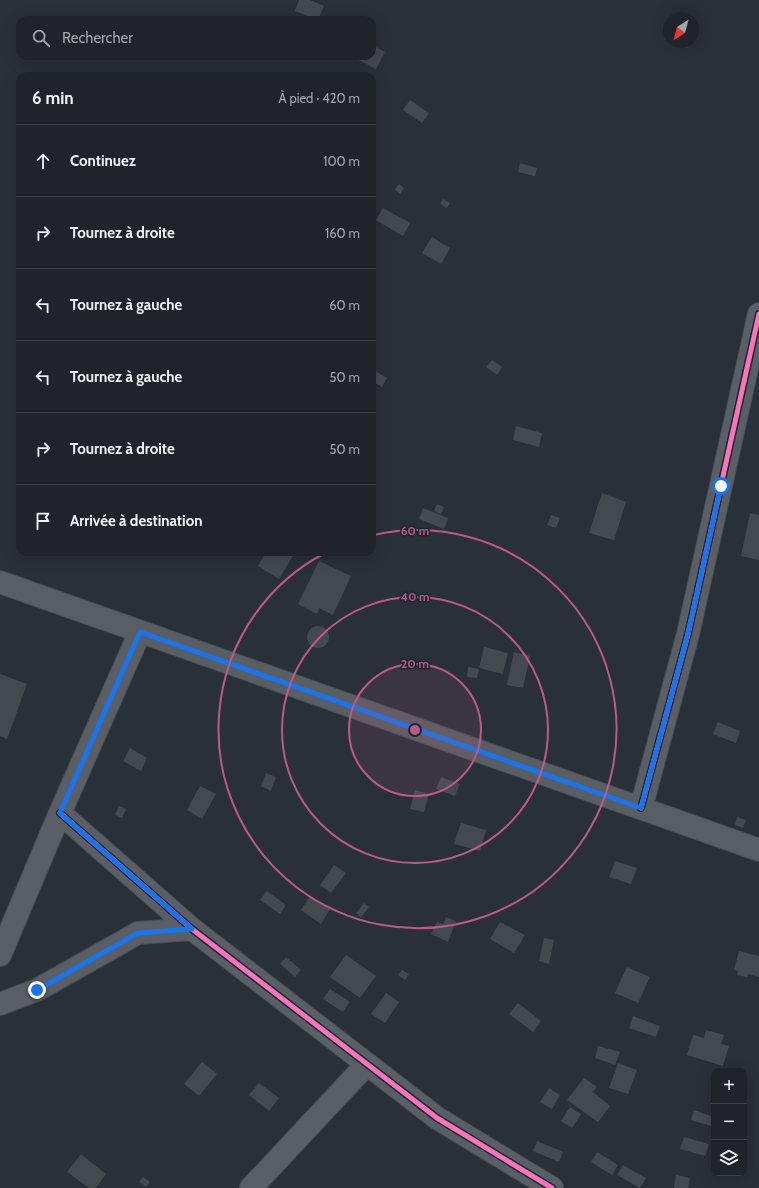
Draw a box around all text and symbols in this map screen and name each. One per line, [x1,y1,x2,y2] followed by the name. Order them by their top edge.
[663,12,699,48] north arrow
[16,16,376,60] search box
[30,27,52,49] icon: search
[62,29,133,47] text: Rechercher
[32,88,74,108] text: 6 min
[279,90,360,106] text: À pied · 420 m
[32,150,54,172] icon: ahead
[70,152,136,170] text: Continuez
[323,153,360,169] text: 100 m
[32,222,54,244] icon: right
[70,224,175,242] text: Tournez à droite
[325,225,360,241] text: 160 m
[32,294,54,316] icon: left
[70,296,182,314] text: Tournez à gauche
[329,297,360,313] text: 60 m
[32,366,54,388] icon: left
[70,368,182,386] text: Tournez à gauche
[330,369,360,385] text: 50 m
[32,438,54,460] icon: right
[70,440,175,458] text: Tournez à droite
[330,441,360,457] text: 50 m
[712,477,730,495] route start
[32,510,54,532] icon: arrive
[70,512,202,530] text: Arrivée à destination
[401,523,429,538] text: 60 m
[400,589,430,604] text: 40 m
[401,656,429,671] text: 20 m
[408,723,422,737] centre of rings
[28,981,46,999] route end
[711,1068,747,1176] map controls
[711,1068,747,1104] button: +
[711,1104,747,1140] button: −
[711,1140,747,1176] button: layers

